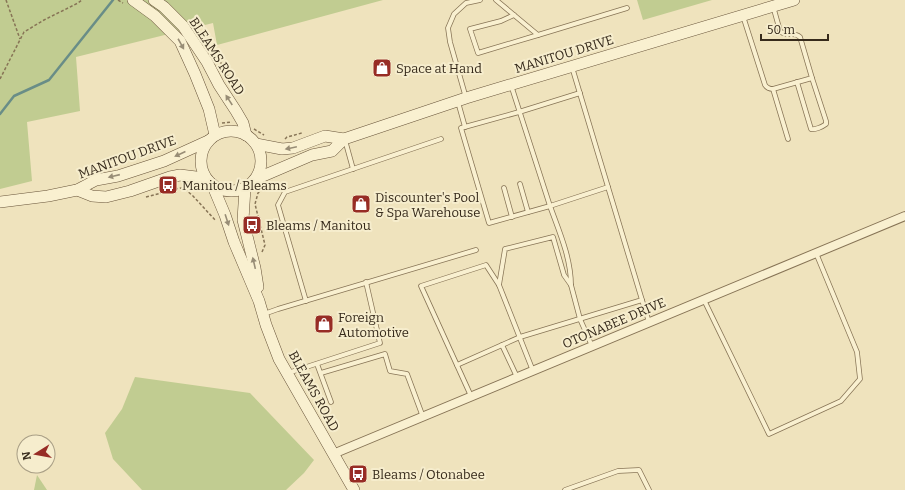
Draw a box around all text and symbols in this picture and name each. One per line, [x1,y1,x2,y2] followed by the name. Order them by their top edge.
[186,14,248,98] street label: BLEAMS ROAD
[761,16,828,42] scale bar
[767,23,796,37] text: 50 m
[513,32,615,76] street label: MANITOU DRIVE
[178,38,184,50] one-way arrow
[371,57,393,79] shop icon: Space at Hand
[396,61,482,76] place label: Space at Hand
[225,95,233,105] one-way arrow
[76,132,178,182] street label: MANITOU DRIVE
[285,145,298,151] one-way arrow
[175,151,186,157] one-way arrow
[108,174,120,180] one-way arrow
[157,174,179,196] bus stop icon: Manitou / Bleams
[182,178,287,193] place label: Manitou / Bleams
[375,190,480,220] place label: Discounter's Pool & Spa Warehouse
[350,193,372,215] shop icon: Discounter's Pool & Spa Warehouse
[224,214,230,226] one-way arrow
[241,214,263,236] bus stop icon: Bleams / Manitou
[266,218,371,233] place label: Bleams / Manitou
[250,257,256,269] one-way arrow
[560,294,668,352] street label: OTONABEE DRIVE
[338,310,409,340] place label: Foreign Automotive
[313,313,335,335] shop icon: Foreign Automotive
[286,348,342,434] street label: BLEAMS ROAD
[16,434,56,474] north arrow
[19,450,34,461] text: N
[347,463,369,485] bus stop icon: Bleams / Otonabee
[372,467,485,482] place label: Bleams / Otonabee

